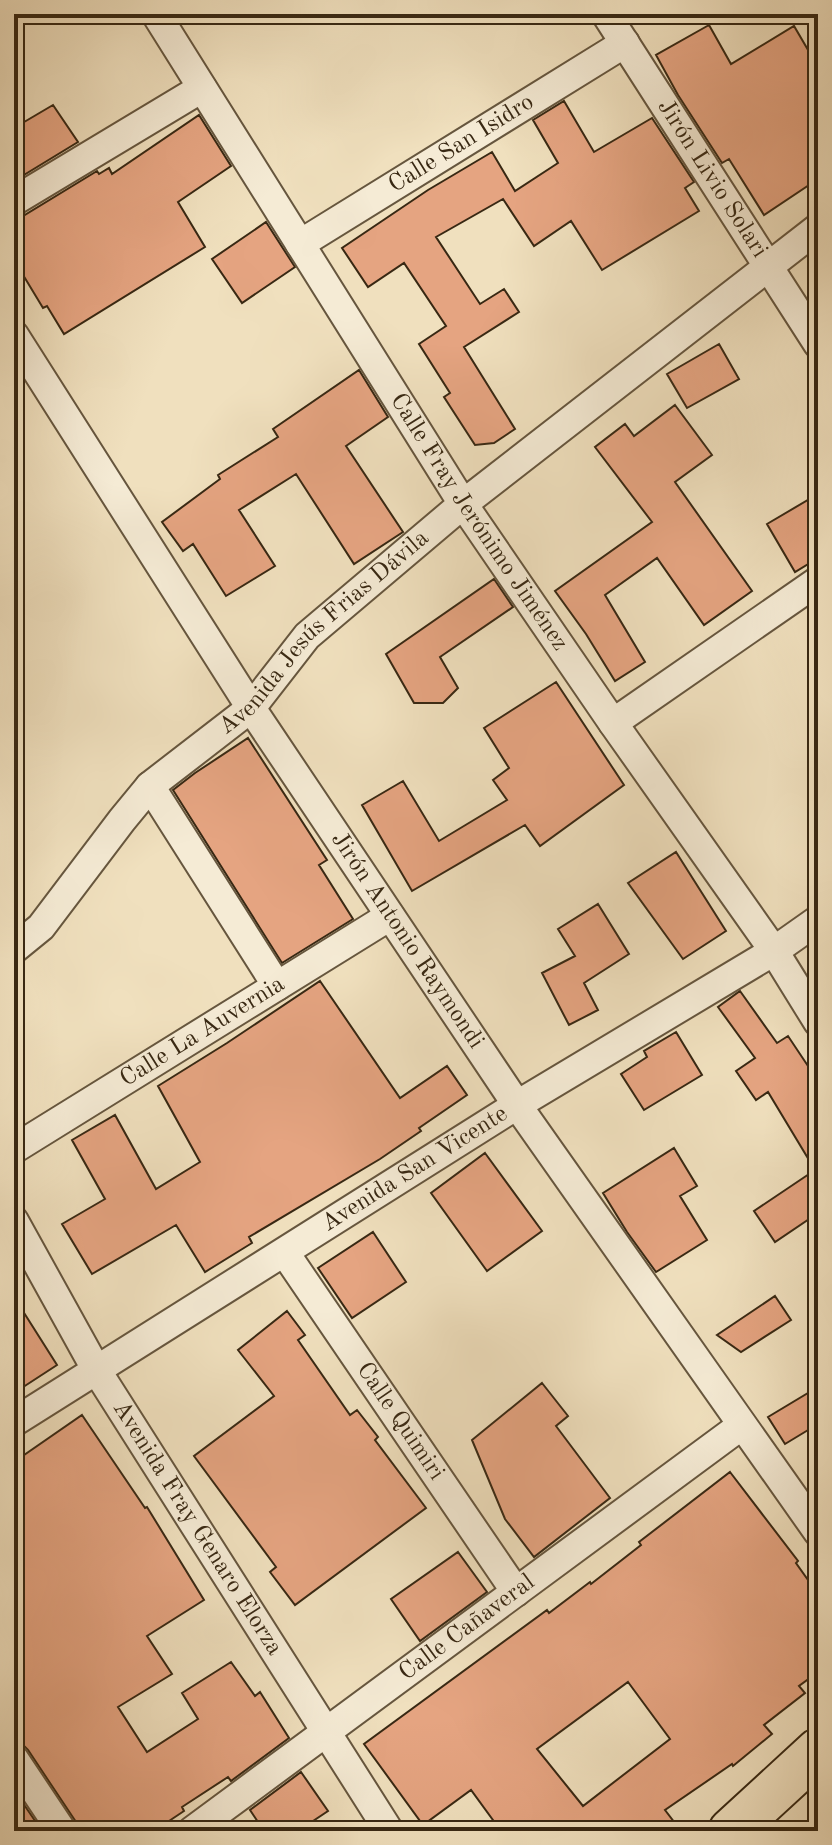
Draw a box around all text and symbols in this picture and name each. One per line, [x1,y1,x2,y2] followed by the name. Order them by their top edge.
[385,90,538,198] street label: Calle San Isidro
[652,96,771,262] street label: Jirón Livio Solari
[385,389,572,655] street label: Calle Fray Jerónimo Jiménez
[215,526,434,740] street label: Avenida Jesús Frias Dávila
[326,828,488,1053] street label: Jirón Antonio Raymondi
[116,972,289,1092] street label: Calle La Auvernia
[318,1102,512,1237] street label: Avenida San Vicente
[351,1358,448,1485] street label: Calle Quimiri
[108,1397,286,1660] street label: Avenida Fray Genaro Elorza
[395,1570,539,1686] street label: Calle Cañaveral

